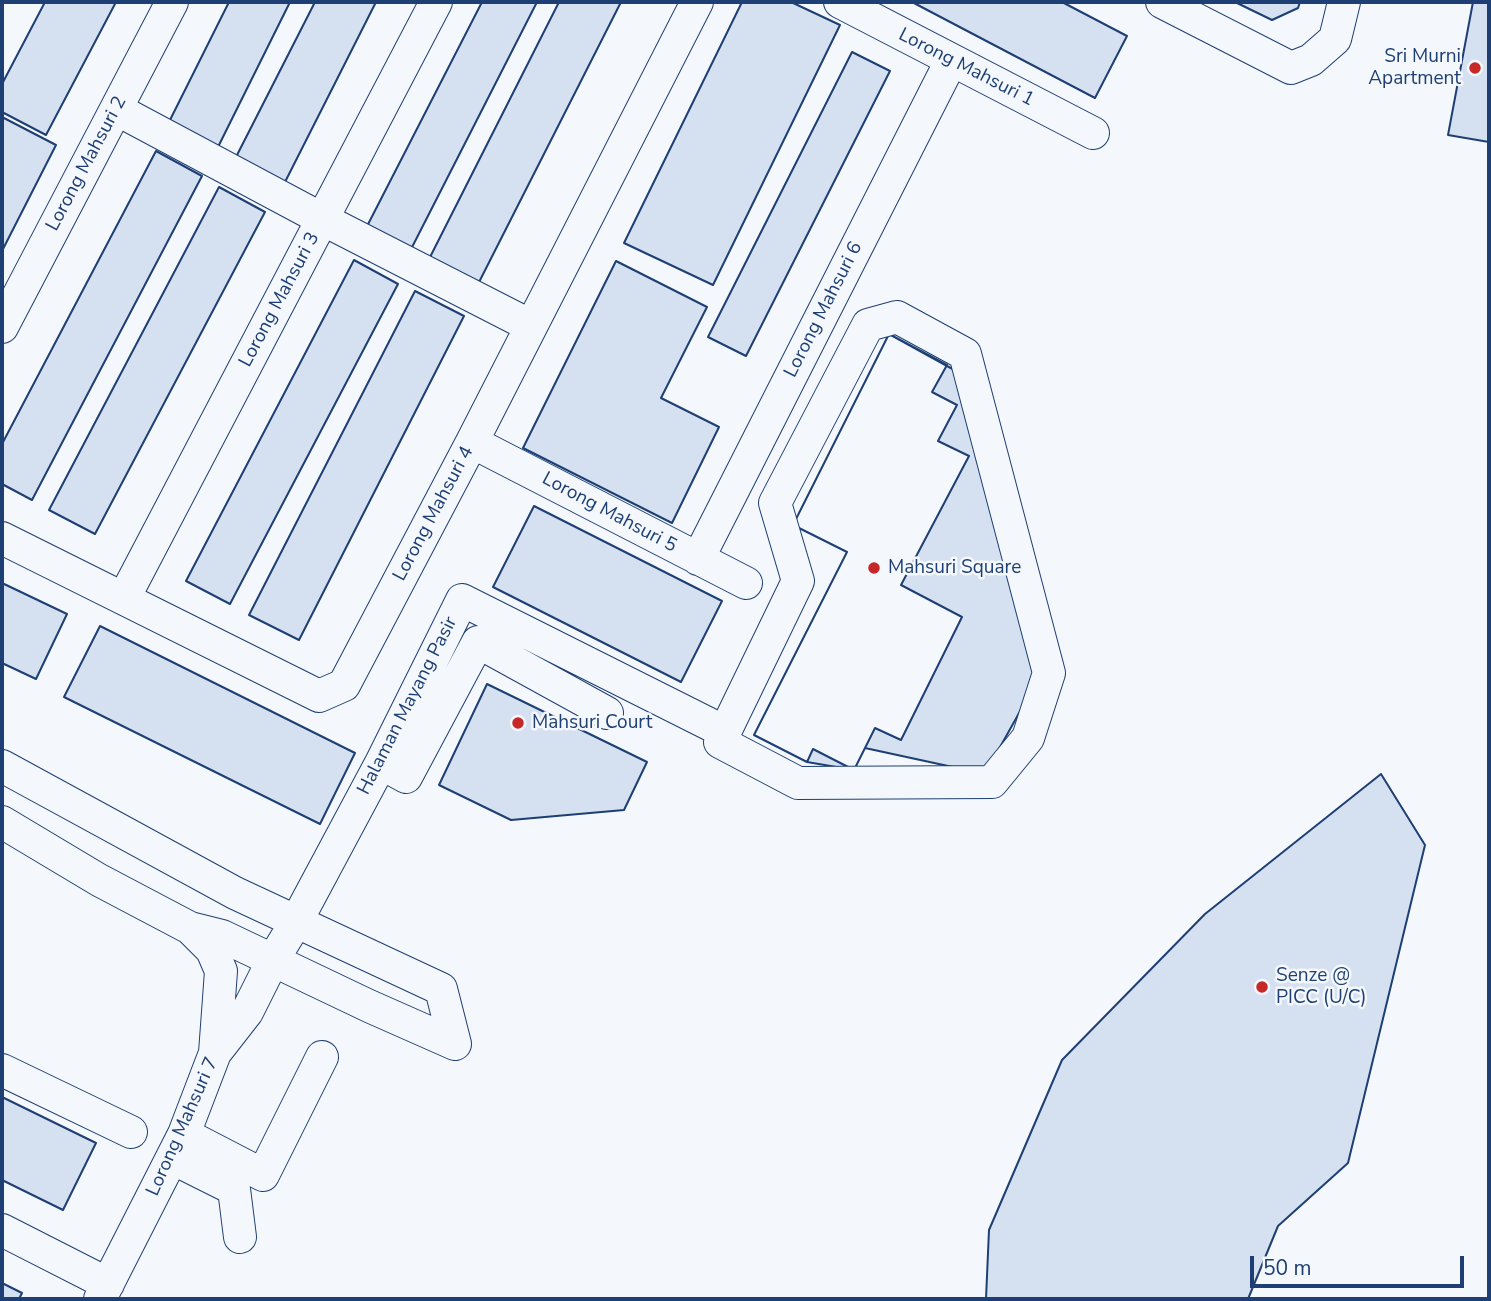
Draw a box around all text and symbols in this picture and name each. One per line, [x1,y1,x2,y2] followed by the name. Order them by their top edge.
[894,24,1038,112] street label: Lorong Mahsuri 1
[1368,46,1461,90] place label: Sri Murni Apartment
[1467,60,1483,76] marker: Sri Murni Apartment
[42,93,132,235] street label: Lorong Mahsuri 2
[235,229,325,371] street label: Lorong Mahsuri 3
[780,238,868,382] street label: Lorong Mahsuri 6
[389,443,479,585] street label: Lorong Mahsuri 4
[538,468,680,558] street label: Lorong Mahsuri 5
[888,557,1021,579] place label: Mahsuri Square
[866,560,882,576] marker: Mahsuri Square
[353,613,463,799] street label: Halaman Mayang Pasir
[532,712,652,734] place label: Mahsuri Court
[510,715,526,731] marker: Mahsuri Court
[1276,965,1367,1009] place label: Senze @ PICC (U/C)
[1254,979,1270,995] marker: Senze @ PICC (U/C)
[142,1054,224,1200] street label: Lorong Mahsuri 7
[1253,1242,1466,1286] scale bar
[1263,1254,1312,1282] text: 50 m

